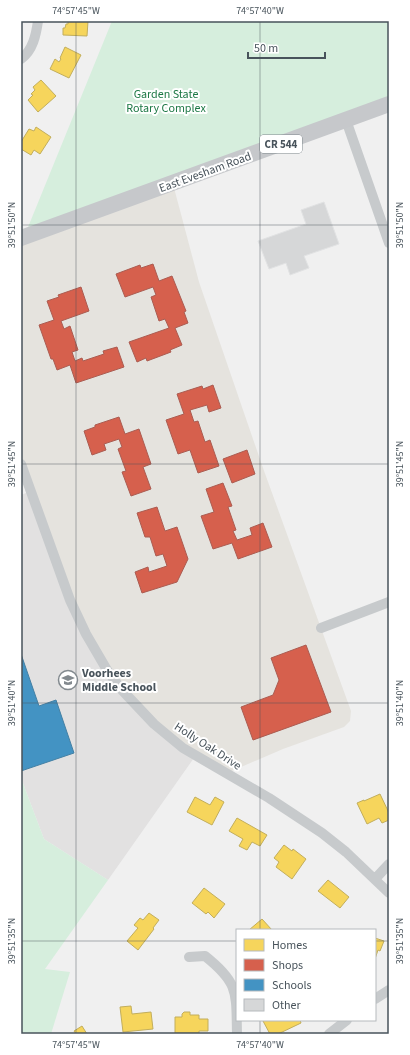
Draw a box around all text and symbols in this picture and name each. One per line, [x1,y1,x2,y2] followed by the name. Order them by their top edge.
[52,4,100,18] text: 74°57'45"W
[236,4,284,18] text: 74°57'40"W
[248,34,325,60] scale bar
[254,40,278,57] text: 50 m
[126,86,206,117] park label: Garden State Rotary Complex
[260,135,302,153] road number: CR 544
[157,148,254,197] street label: East Evesham Road
[5,202,19,248] text: 39°51'50"N
[393,202,407,248] text: 39°51'50"N
[5,441,19,487] text: 39°51'45"N
[393,441,407,487] text: 39°51'45"N
[81,665,157,696] place label: Voorhees Middle School
[57,669,79,691] school or university icon: Voorhees Middle School
[5,680,19,726] text: 39°51'40"N
[393,680,407,726] text: 39°51'40"N
[171,718,245,774] street label: Holly Oak Drive
[5,918,19,964] text: 39°51'35"N
[393,918,407,964] text: 39°51'35"N
[236,929,376,1021] legend
[272,937,307,954] text: Homes
[272,957,303,974] text: Shops
[272,977,312,994] text: Schools
[272,997,302,1014] text: Other
[52,1038,100,1052] text: 74°57'45"W
[236,1038,284,1052] text: 74°57'40"W

